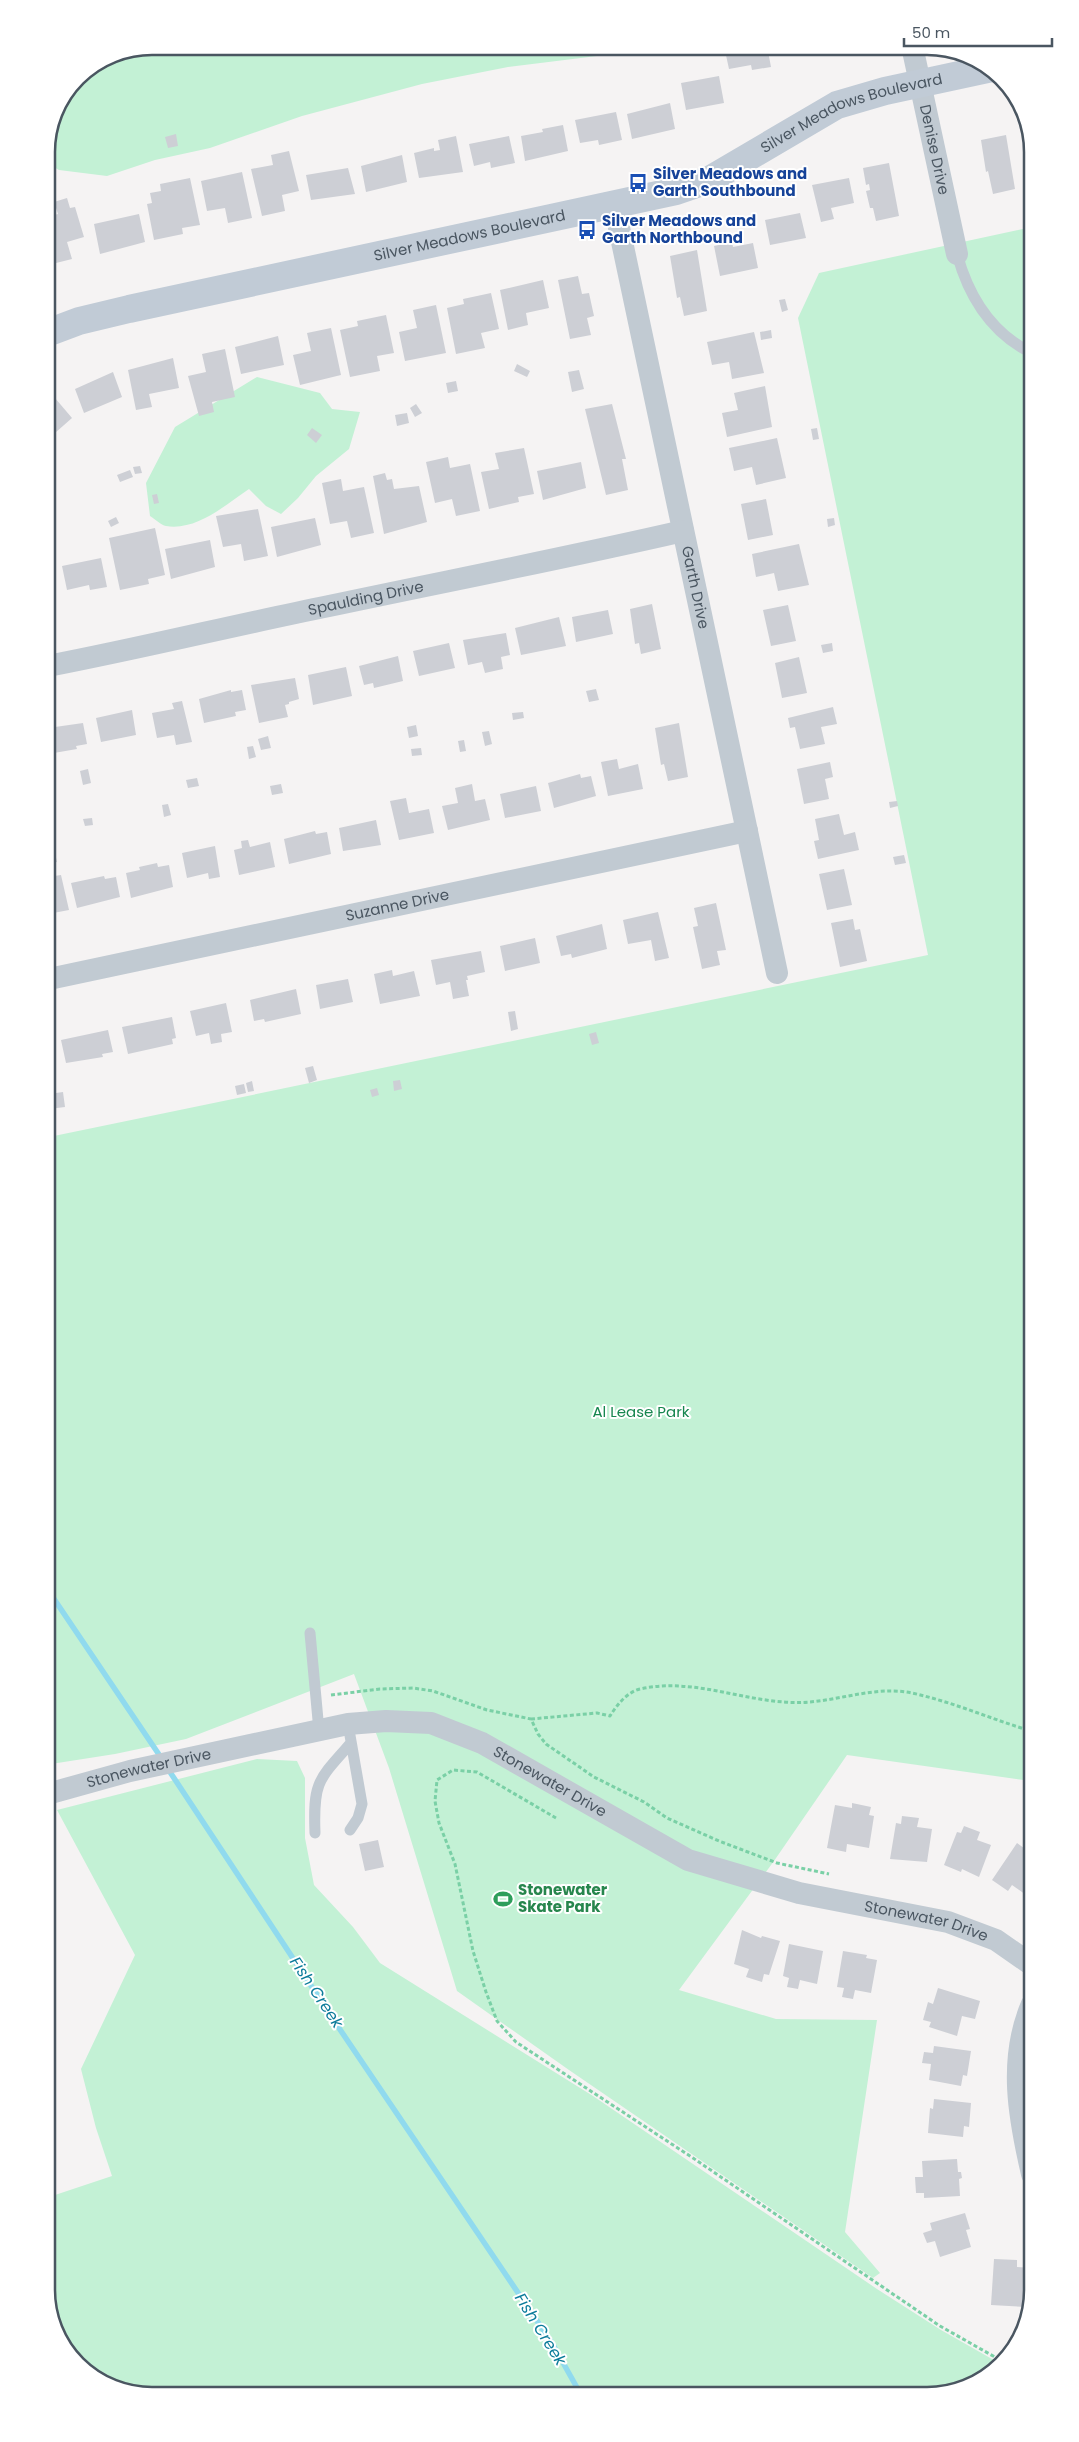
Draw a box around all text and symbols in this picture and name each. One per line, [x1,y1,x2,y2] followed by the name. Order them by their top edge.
[904,15,1052,47] scale bar
[912,22,950,43] text: 50 m
[756,68,944,158] street label: Silver Meadows Boulevard
[915,102,955,197] street label: Denise Drive
[653,163,807,201] place label: Silver Meadows and Garth Southbound
[627,172,649,194] bus stop icon: Silver Meadows and Garth Southbound
[372,204,567,266] street label: Silver Meadows Boulevard
[602,210,756,248] place label: Silver Meadows and Garth Northbound
[576,219,598,241] bus stop icon: Silver Meadows and Garth Northbound
[677,544,715,631] street label: Garth Drive
[306,576,425,620] street label: Spaulding Drive
[343,883,451,926] street label: Suzanne Drive
[592,1401,690,1422] park label: Al Lease Park
[490,1741,611,1822] street label: Stonewater Drive
[84,1743,213,1793] street label: Stonewater Drive
[518,1879,608,1917] place label: Stonewater Skate Park
[492,1888,514,1910] sports icon: Stonewater Skate Park
[863,1895,991,1946] street label: Stonewater Drive
[284,1952,349,2033] water label: Fish Creek
[509,2289,572,2371] water label: Fish Creek

